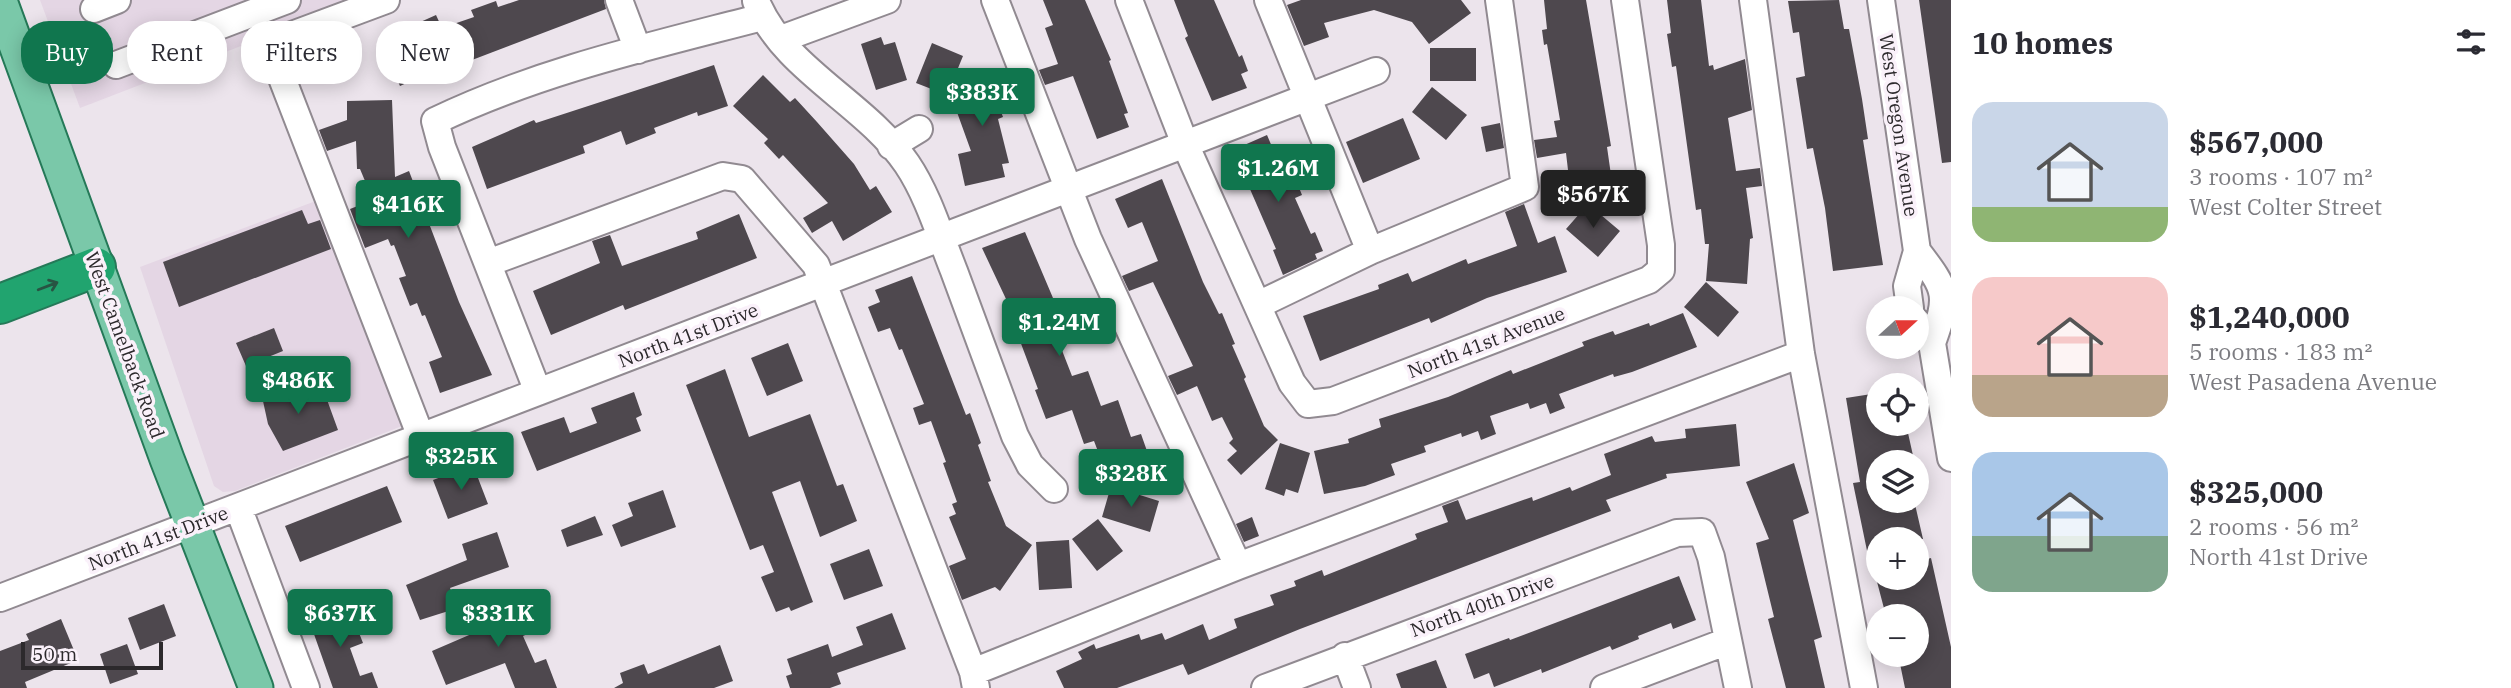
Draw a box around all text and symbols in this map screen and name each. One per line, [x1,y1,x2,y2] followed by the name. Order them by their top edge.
[21,21,113,84] chip: Buy
[127,21,227,84] chip: Rent
[241,21,362,84] chip: Filters
[376,21,474,84] chip: New
[1972,23,2113,62] text: 10 homes
[2452,23,2490,61] icon: filters
[1874,32,1924,218] street label: West Oregon Avenue
[933,68,1031,128] pin: $383K
[946,76,1018,106] text: $383K
[2189,122,2323,161] text: $567,000
[2028,130,2112,214] icon: home
[1221,144,1335,204] pin: $1.26M
[1237,152,1319,182] text: $1.26M
[2189,161,2372,191] text: 3 rooms · 107 m²
[1544,170,1642,230] pin: $567K
[1557,178,1629,208] text: $567K
[359,180,457,240] pin: $416K
[372,188,444,218] text: $416K
[2189,191,2382,221] text: West Colter Street
[80,248,170,442] street label: West Camelback Road
[37,278,59,291] one-way arrow
[1866,296,1928,359] north arrow
[1866,296,1929,667] map controls
[615,297,761,373] street label: North 41st Drive
[2189,297,2350,336] text: $1,240,000
[1002,298,1116,358] pin: $1.24M
[1404,301,1568,383] street label: North 41st Avenue
[2028,305,2112,389] icon: home
[1018,306,1100,336] text: $1.24M
[2189,336,2372,366] text: 5 rooms · 183 m²
[249,356,347,416] pin: $486K
[262,364,334,394] text: $486K
[2189,366,2437,396] text: West Pasadena Avenue
[1866,373,1929,436] button: locate
[412,433,510,492] pin: $325K
[425,440,497,470] text: $325K
[1082,449,1180,509] pin: $328K
[1866,450,1929,513] button: layers
[1095,457,1167,487] text: $328K
[2189,472,2323,511] text: $325,000
[2028,480,2112,564] icon: home
[85,500,231,576] street label: North 41st Drive
[2189,511,2359,541] text: 2 rooms · 56 m²
[1866,527,1929,590] button: +
[2189,541,2368,571] text: North 41st Drive
[1407,568,1557,642] street label: North 40th Drive
[291,590,389,649] pin: $637K
[449,590,547,649] pin: $331K
[304,597,376,627] text: $637K
[462,597,534,627] text: $331K
[1866,604,1929,667] button: −
[21,639,163,671] scale bar
[32,642,77,666] text: 50 m

